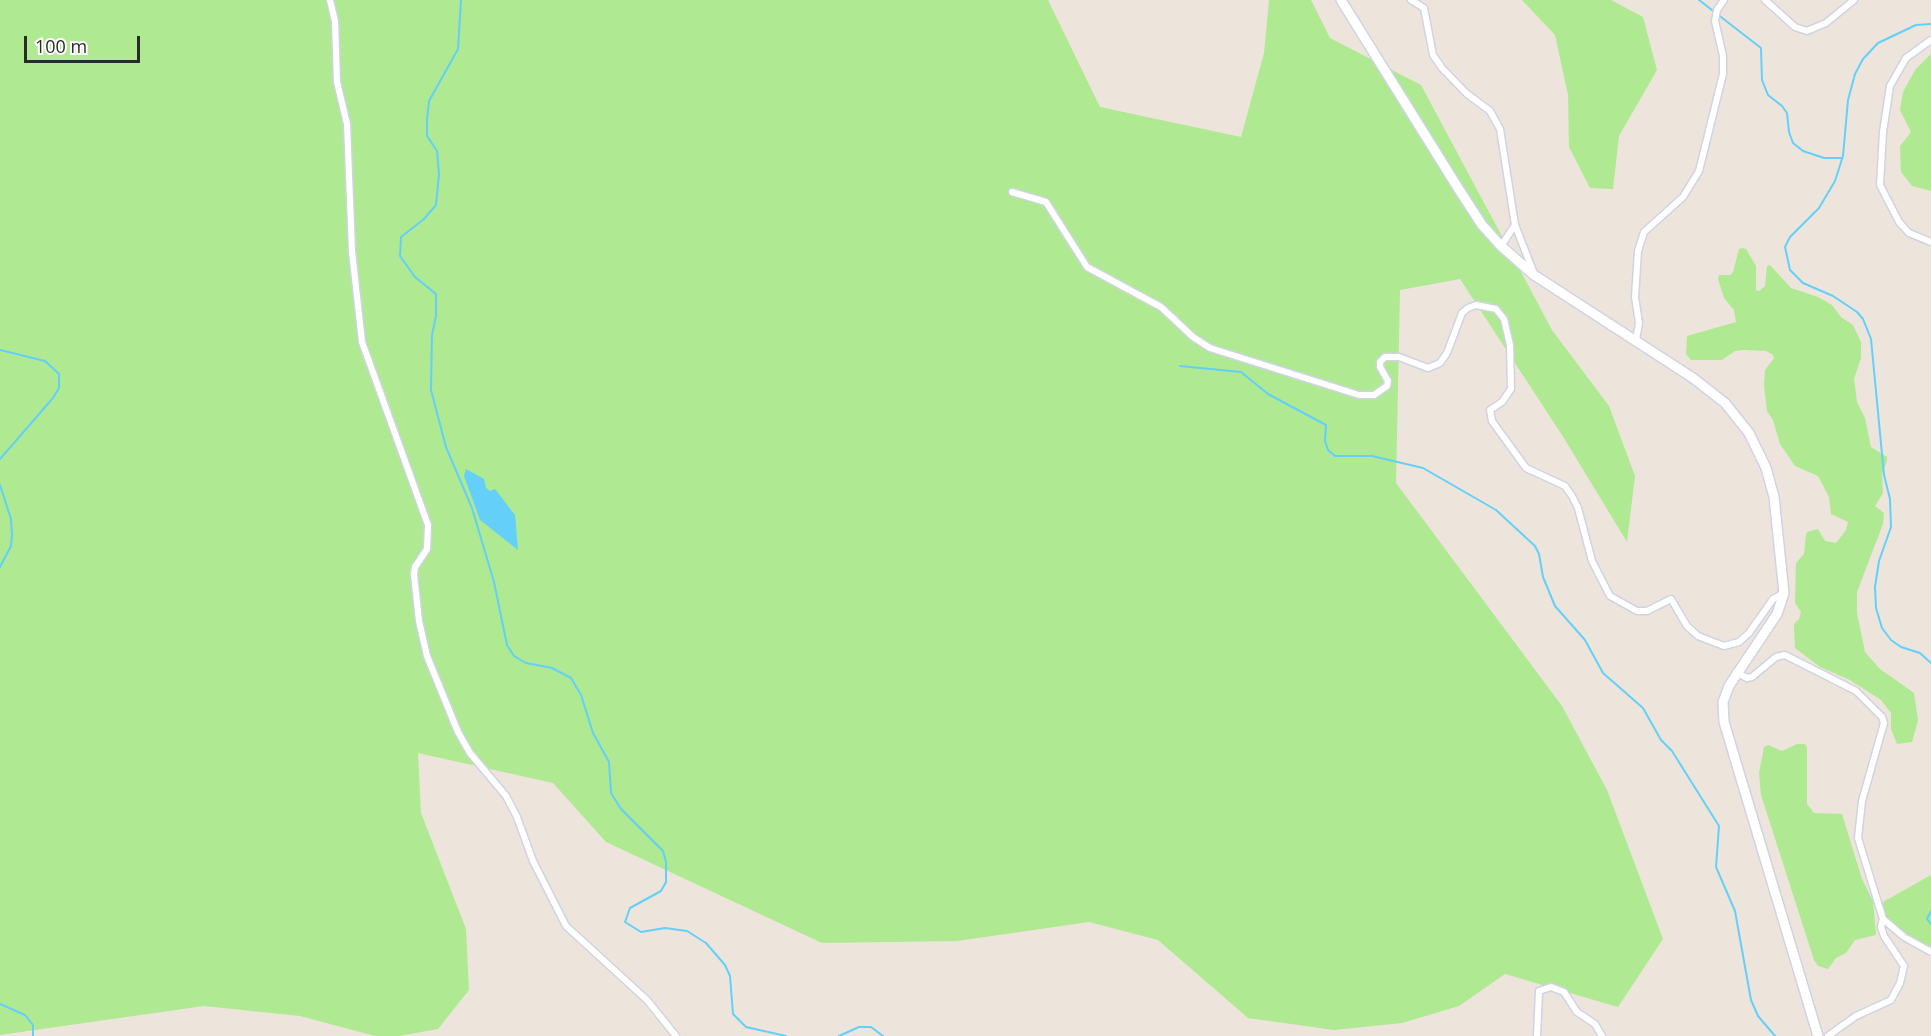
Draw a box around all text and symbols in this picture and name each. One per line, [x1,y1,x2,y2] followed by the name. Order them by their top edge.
[27,24,142,62] scale bar
[35,34,87,58] text: 100 m

